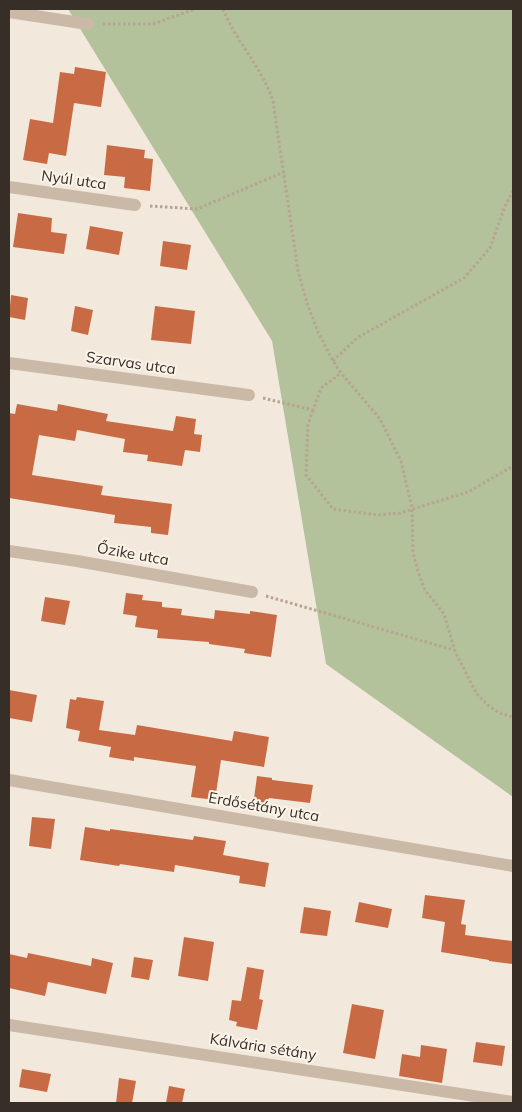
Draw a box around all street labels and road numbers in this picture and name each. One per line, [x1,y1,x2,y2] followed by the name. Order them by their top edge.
[40,166,108,193] street label: Nyúl utca
[85,347,177,378] street label: Szarvas utca
[96,538,171,569] street label: Őzike utca
[207,787,321,826] street label: Erdősétány utca
[209,1029,318,1064] street label: Kálvária sétány

